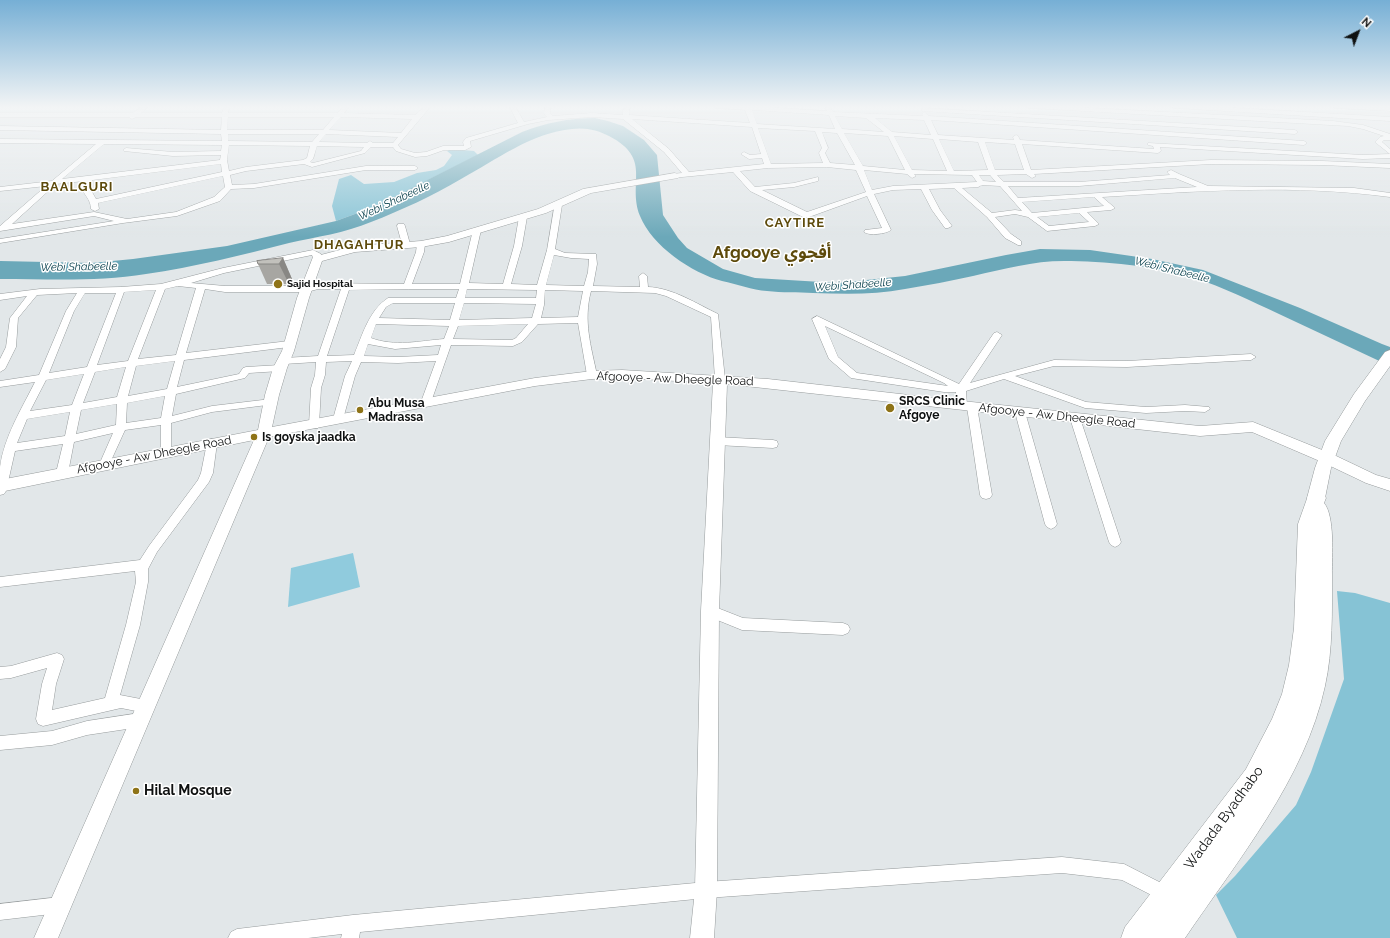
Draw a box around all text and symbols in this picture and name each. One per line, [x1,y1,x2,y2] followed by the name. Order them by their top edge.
[1338,12,1378,52] north arrow
[1359,15,1374,30] text: N
[40,179,114,195] district label: BAALGURI
[356,179,432,223] water label: Webi Shabeelle
[765,215,825,231] district label: CAYTIRE
[314,237,404,253] district label: DHAGAHTUR
[713,243,831,263] district label: Afgooye أفجوي
[1133,254,1211,286] water label: Webi Shabeelle
[40,260,118,274] water label: Webi Shabeelle
[814,276,892,294] water label: Webi Shabeelle
[272,278,284,290] marker: Sajid Hospital
[287,278,353,290] place label: Sajid Hospital
[596,369,754,389] street label: Afgooye - Aw Dheegle Road
[899,394,965,422] place label: SRCS Clinic Afgoye
[368,396,425,424] place label: Abu Musa Madrassa
[978,401,1136,431] street label: Afgooye - Aw Dheegle Road
[884,402,896,414] marker: SRCS Clinic Afgoye
[355,405,365,415] marker: Abu Musa Madrassa
[262,430,356,444] place label: Is goyska jaadka
[249,432,259,442] marker: Is goyska jaadka
[75,433,233,477] street label: Afgooye - Aw Dheegle Road
[1181,763,1267,873] street label: Wadada Byadhabo
[144,783,232,799] place label: Hilal Mosque
[131,786,141,796] marker: Hilal Mosque

